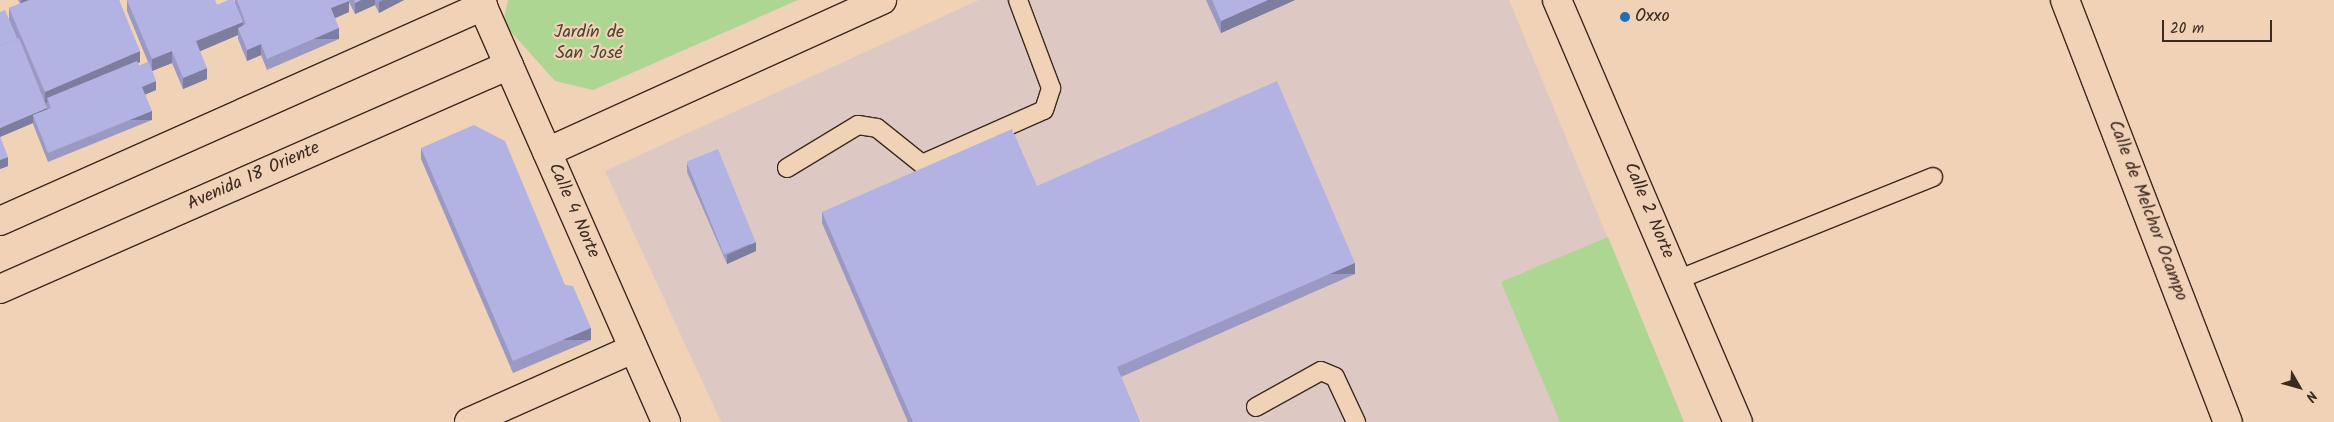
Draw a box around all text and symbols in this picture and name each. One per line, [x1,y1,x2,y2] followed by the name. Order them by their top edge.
[1635,6,1670,28] place label: Oxxo
[2164,10,2274,42] scale bar
[1619,11,1631,23] marker: Oxxo
[2170,17,2204,41] text: 20 m
[554,23,624,66] park label: Jardín de San José
[2103,118,2191,304] street label: Calle de Melchor Ocampo
[184,138,324,216] street label: Avenida 18 Oriente
[542,160,604,262] street label: Calle 4 Norte
[1618,160,1678,262] street label: Calle 2 Norte
[2274,362,2324,412] north arrow
[2299,386,2322,406] text: N

